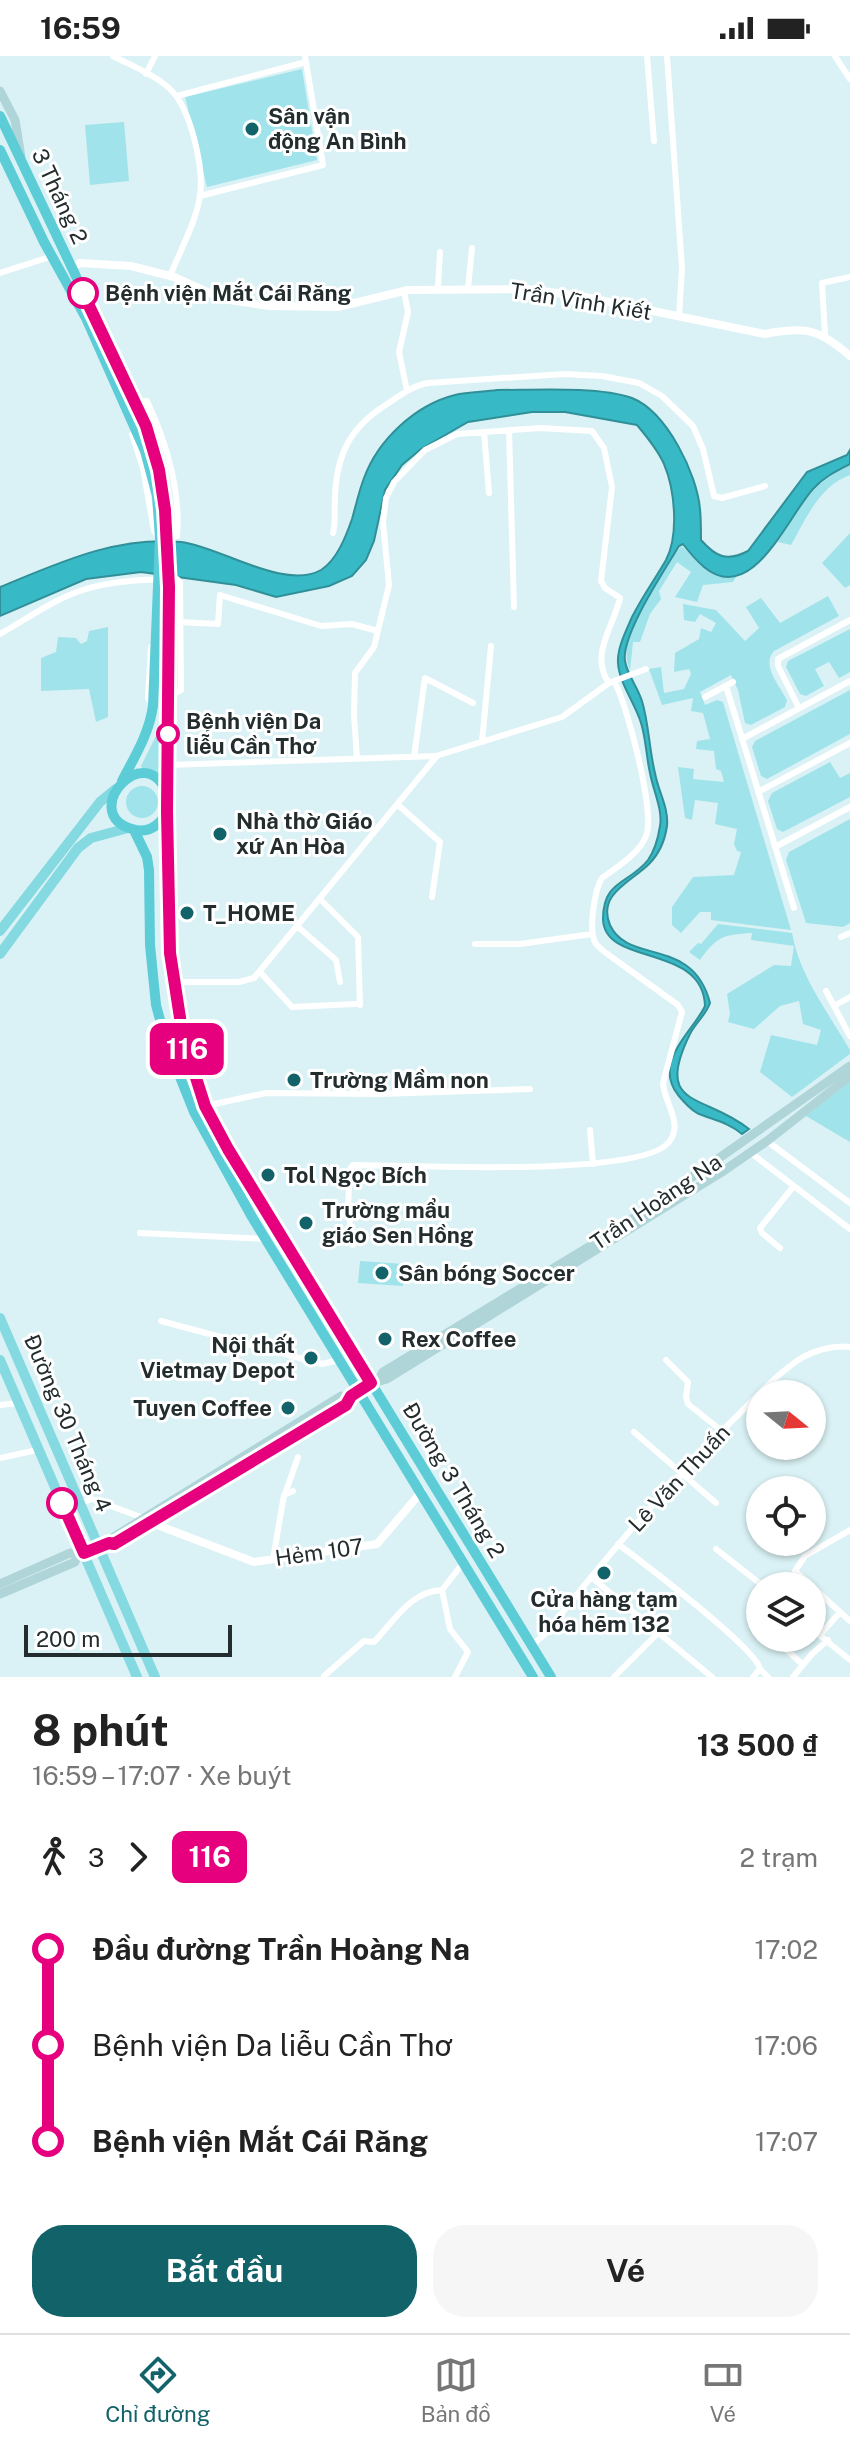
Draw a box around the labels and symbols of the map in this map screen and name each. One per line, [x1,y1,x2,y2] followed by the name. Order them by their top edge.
[268,103,407,154] place label: Sân vận động An Bình
[243,120,261,138] marker: Sân vận động An Bình
[27,144,93,248] street label: 3 Tháng 2
[508,277,654,325] street label: Trần Vĩnh Kiết
[68,278,98,308] marker: Bệnh viện Mắt Cái Răng
[105,280,352,306] place label: Bệnh viện Mắt Cái Răng
[186,708,321,759] place label: Bệnh viện Da liễu Cần Thơ
[157,723,179,745] marker: Bệnh viện Da liễu Cần Thơ
[236,808,373,859] place label: Nhà thờ Giáo xứ An Hòa
[211,825,229,843] marker: Nhà thờ Giáo xứ An Hòa
[203,900,295,926] place label: T_HOME
[178,904,196,922] marker: T_HOME
[141,1023,233,1075] line badge: 116
[310,1067,489,1093] place label: Trường Mầm non
[285,1071,303,1089] marker: Trường Mầm non
[586,1149,726,1255] street label: Trần Hoàng Na
[284,1162,427,1188] place label: Tol Ngọc Bích
[259,1166,277,1184] marker: Tol Ngọc Bích
[322,1197,474,1248] place label: Trường mẩu giáo Sen Hồng
[297,1214,315,1232] marker: Trường mẩu giáo Sen Hồng
[398,1260,575,1286] place label: Sân bóng Soccer
[373,1264,391,1282] marker: Sân bóng Soccer
[401,1326,516,1352] place label: Rex Coffee
[19,1330,117,1516] street label: Đường 30 Tháng 4
[376,1330,394,1348] marker: Rex Coffee
[140,1332,295,1383] place label: Nội thất Vietmay Depot
[302,1349,320,1367] marker: Nội thất Vietmay Depot
[746,1380,826,1460] north arrow
[133,1395,272,1421] place label: Tuyen Coffee
[397,1398,511,1562] street label: Đường 3 Tháng 2
[279,1399,297,1417] marker: Tuyen Coffee
[623,1419,735,1537] street label: Lê Văn Thuấn
[47,1488,77,1518] unlabelled marker
[273,1533,365,1571] street label: Hẻm 107
[595,1564,613,1582] marker: Cửa hàng tạm hóa hẽm 132
[530,1586,678,1637] place label: Cửa hàng tạm hóa hẽm 132
[24,1621,232,1657] scale bar

